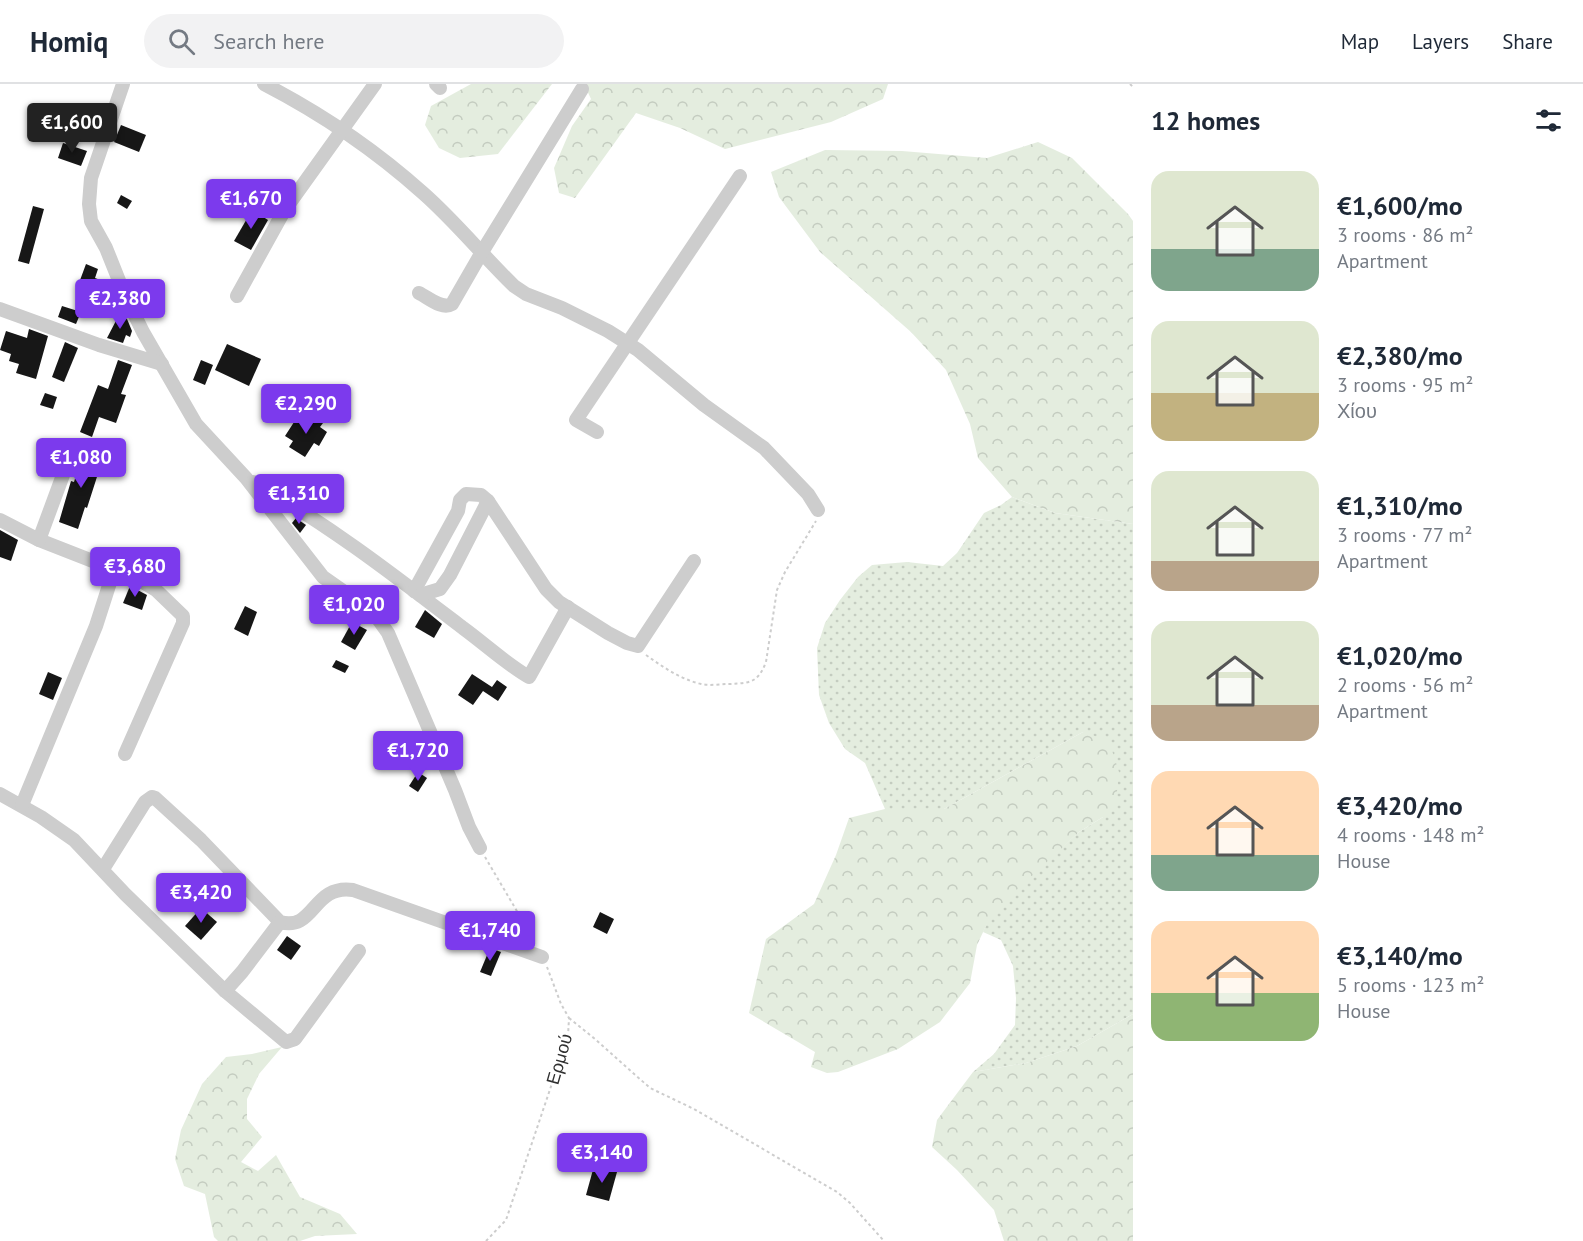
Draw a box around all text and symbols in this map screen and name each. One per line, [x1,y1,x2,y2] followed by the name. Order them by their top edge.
[144,14,564,68] search box
[30,23,108,60] text: Homiq
[165,25,198,58] icon: search
[213,27,324,55] text: Search here
[1341,28,1379,55] text: Map
[1412,28,1469,55] text: Layers
[1502,28,1553,55] text: Share
[23,103,121,154] pin: €1,600
[1151,104,1260,137] text: 12 homes
[1532,104,1565,137] icon: filters
[41,109,103,135] text: €1,600
[202,179,300,230] pin: €1,670
[220,185,282,211] text: €1,670
[1337,189,1463,222] text: €1,600/mo
[1199,195,1271,267] icon: home
[1337,222,1473,248] text: 3 rooms · 86 m²
[1337,248,1428,274] text: Apartment
[71,279,169,330] pin: €2,380
[89,285,151,311] text: €2,380
[1337,339,1463,372] text: €2,380/mo
[1199,345,1271,417] icon: home
[1337,372,1473,398] text: 3 rooms · 95 m²
[257,384,355,435] pin: €2,290
[275,390,337,416] text: €2,290
[1337,398,1377,424] text: Χίου
[32,438,130,489] pin: €1,080
[50,444,112,470] text: €1,080
[250,474,348,525] pin: €1,310
[268,480,330,506] text: €1,310
[1337,489,1463,522] text: €1,310/mo
[1199,495,1271,567] icon: home
[1337,522,1472,548] text: 3 rooms · 77 m²
[86,547,184,598] pin: €3,680
[1337,548,1428,574] text: Apartment
[104,553,166,579] text: €3,680
[305,585,403,636] pin: €1,020
[323,591,385,617] text: €1,020
[1337,639,1463,672] text: €1,020/mo
[1199,645,1271,717] icon: home
[1337,672,1473,698] text: 2 rooms · 56 m²
[1337,698,1428,724] text: Apartment
[369,731,467,782] pin: €1,720
[387,737,449,763] text: €1,720
[1337,789,1463,822] text: €3,420/mo
[1199,795,1271,867] icon: home
[1337,822,1484,848] text: 4 rooms · 148 m²
[1337,848,1391,874] text: House
[152,873,250,924] pin: €3,420
[170,879,232,905] text: €3,420
[441,911,539,962] pin: €1,740
[459,917,521,943] text: €1,740
[1337,939,1463,972] text: €3,140/mo
[1199,945,1271,1017] icon: home
[1337,972,1484,998] text: 5 rooms · 123 m²
[1337,998,1391,1024] text: House
[541,1031,577,1087] street label: Ερμού
[553,1133,651,1184] pin: €3,140
[571,1139,633,1165] text: €3,140

